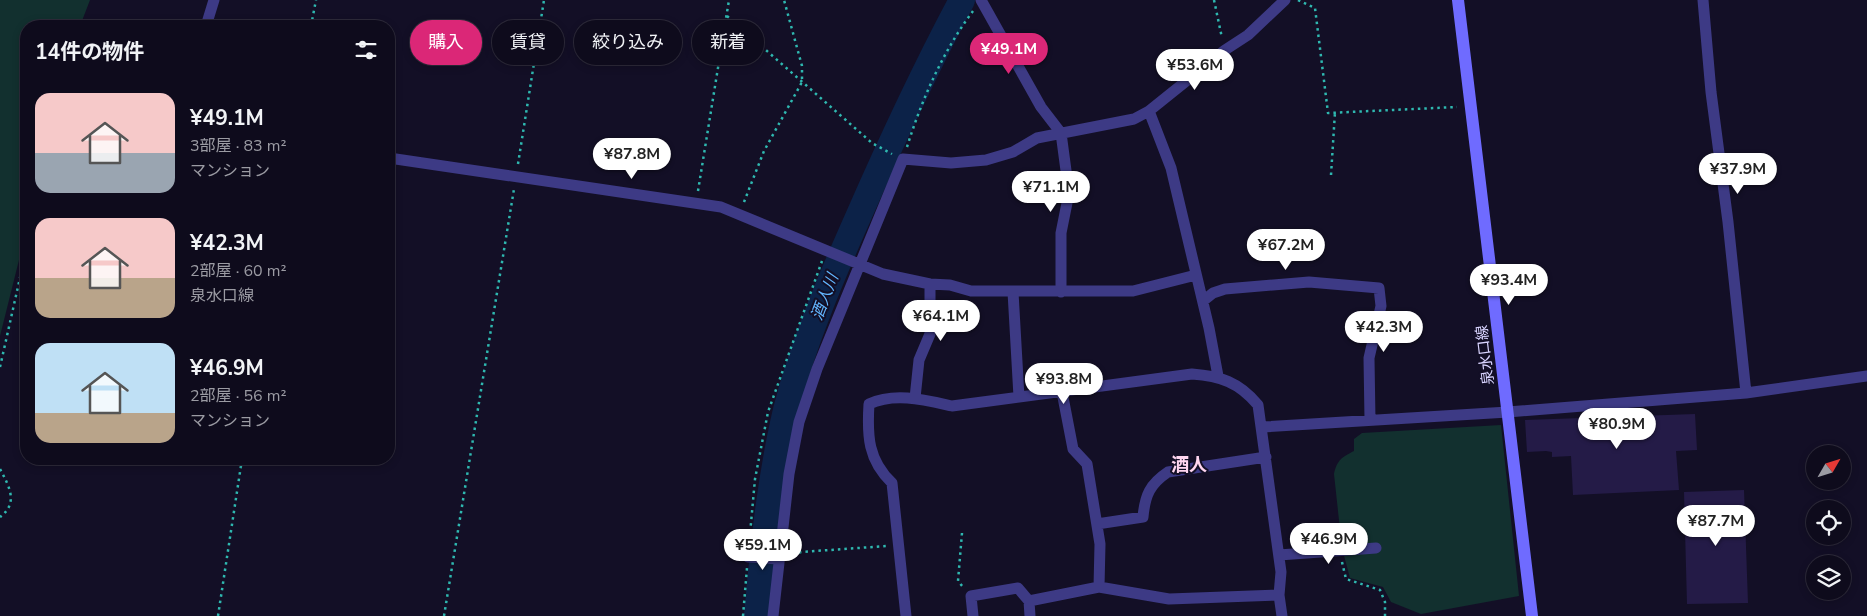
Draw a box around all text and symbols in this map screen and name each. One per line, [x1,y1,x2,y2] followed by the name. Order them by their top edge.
[410,20,482,65] chip: 購入
[492,20,564,65] chip: 賃貸
[574,20,682,65] chip: 絞り込み
[692,20,764,65] chip: 新着
[968,32,1050,75] pin: ¥49.1M
[352,36,380,64] icon: filters
[35,38,144,66] text: 14件の物件
[981,38,1037,60] text: ¥49.1M
[1154,48,1236,91] pin: ¥53.6M
[1167,54,1223,76] text: ¥53.6M
[190,104,264,132] text: ¥49.1M
[75,113,135,173] icon: home
[190,135,287,157] text: 3部屋 · 83 m²
[591,138,673,180] pin: ¥87.8M
[604,143,660,165] text: ¥87.8M
[1697,152,1779,195] pin: ¥37.9M
[1710,158,1766,180] text: ¥37.9M
[190,160,270,182] text: マンション
[1010,170,1092,213] pin: ¥71.1M
[1023,176,1079,198] text: ¥71.1M
[1245,228,1327,271] pin: ¥67.2M
[190,229,264,257] text: ¥42.3M
[1258,234,1314,256] text: ¥67.2M
[75,238,135,298] icon: home
[190,260,287,282] text: 2部屋 · 60 m²
[1468,264,1550,306] pin: ¥93.4M
[806,269,845,323] water label: 酒人川
[1481,269,1537,291] text: ¥93.4M
[190,285,254,307] text: 泉水口線
[900,300,982,342] pin: ¥64.1M
[913,305,969,327] text: ¥64.1M
[1343,310,1425,353] pin: ¥42.3M
[1356,316,1412,338] text: ¥42.3M
[1471,324,1499,386] street label: 泉水口線
[190,354,264,382] text: ¥46.9M
[1023,362,1105,405] pin: ¥93.8M
[75,363,135,423] icon: home
[1036,368,1092,390] text: ¥93.8M
[190,385,287,407] text: 2部屋 · 56 m²
[1576,408,1658,450] pin: ¥80.9M
[190,410,270,432] text: マンション
[1589,413,1645,435] text: ¥80.9M
[1806,445,1851,490] north arrow
[1806,445,1851,600] map controls
[1171,453,1207,477] district label: 酒人
[1806,500,1851,545] button: locate
[1675,504,1757,547] pin: ¥87.7M
[1688,510,1744,532] text: ¥87.7M
[1288,522,1370,565] pin: ¥46.9M
[722,528,804,571] pin: ¥59.1M
[1301,528,1357,550] text: ¥46.9M
[735,534,791,556] text: ¥59.1M
[1806,555,1851,600] button: layers

